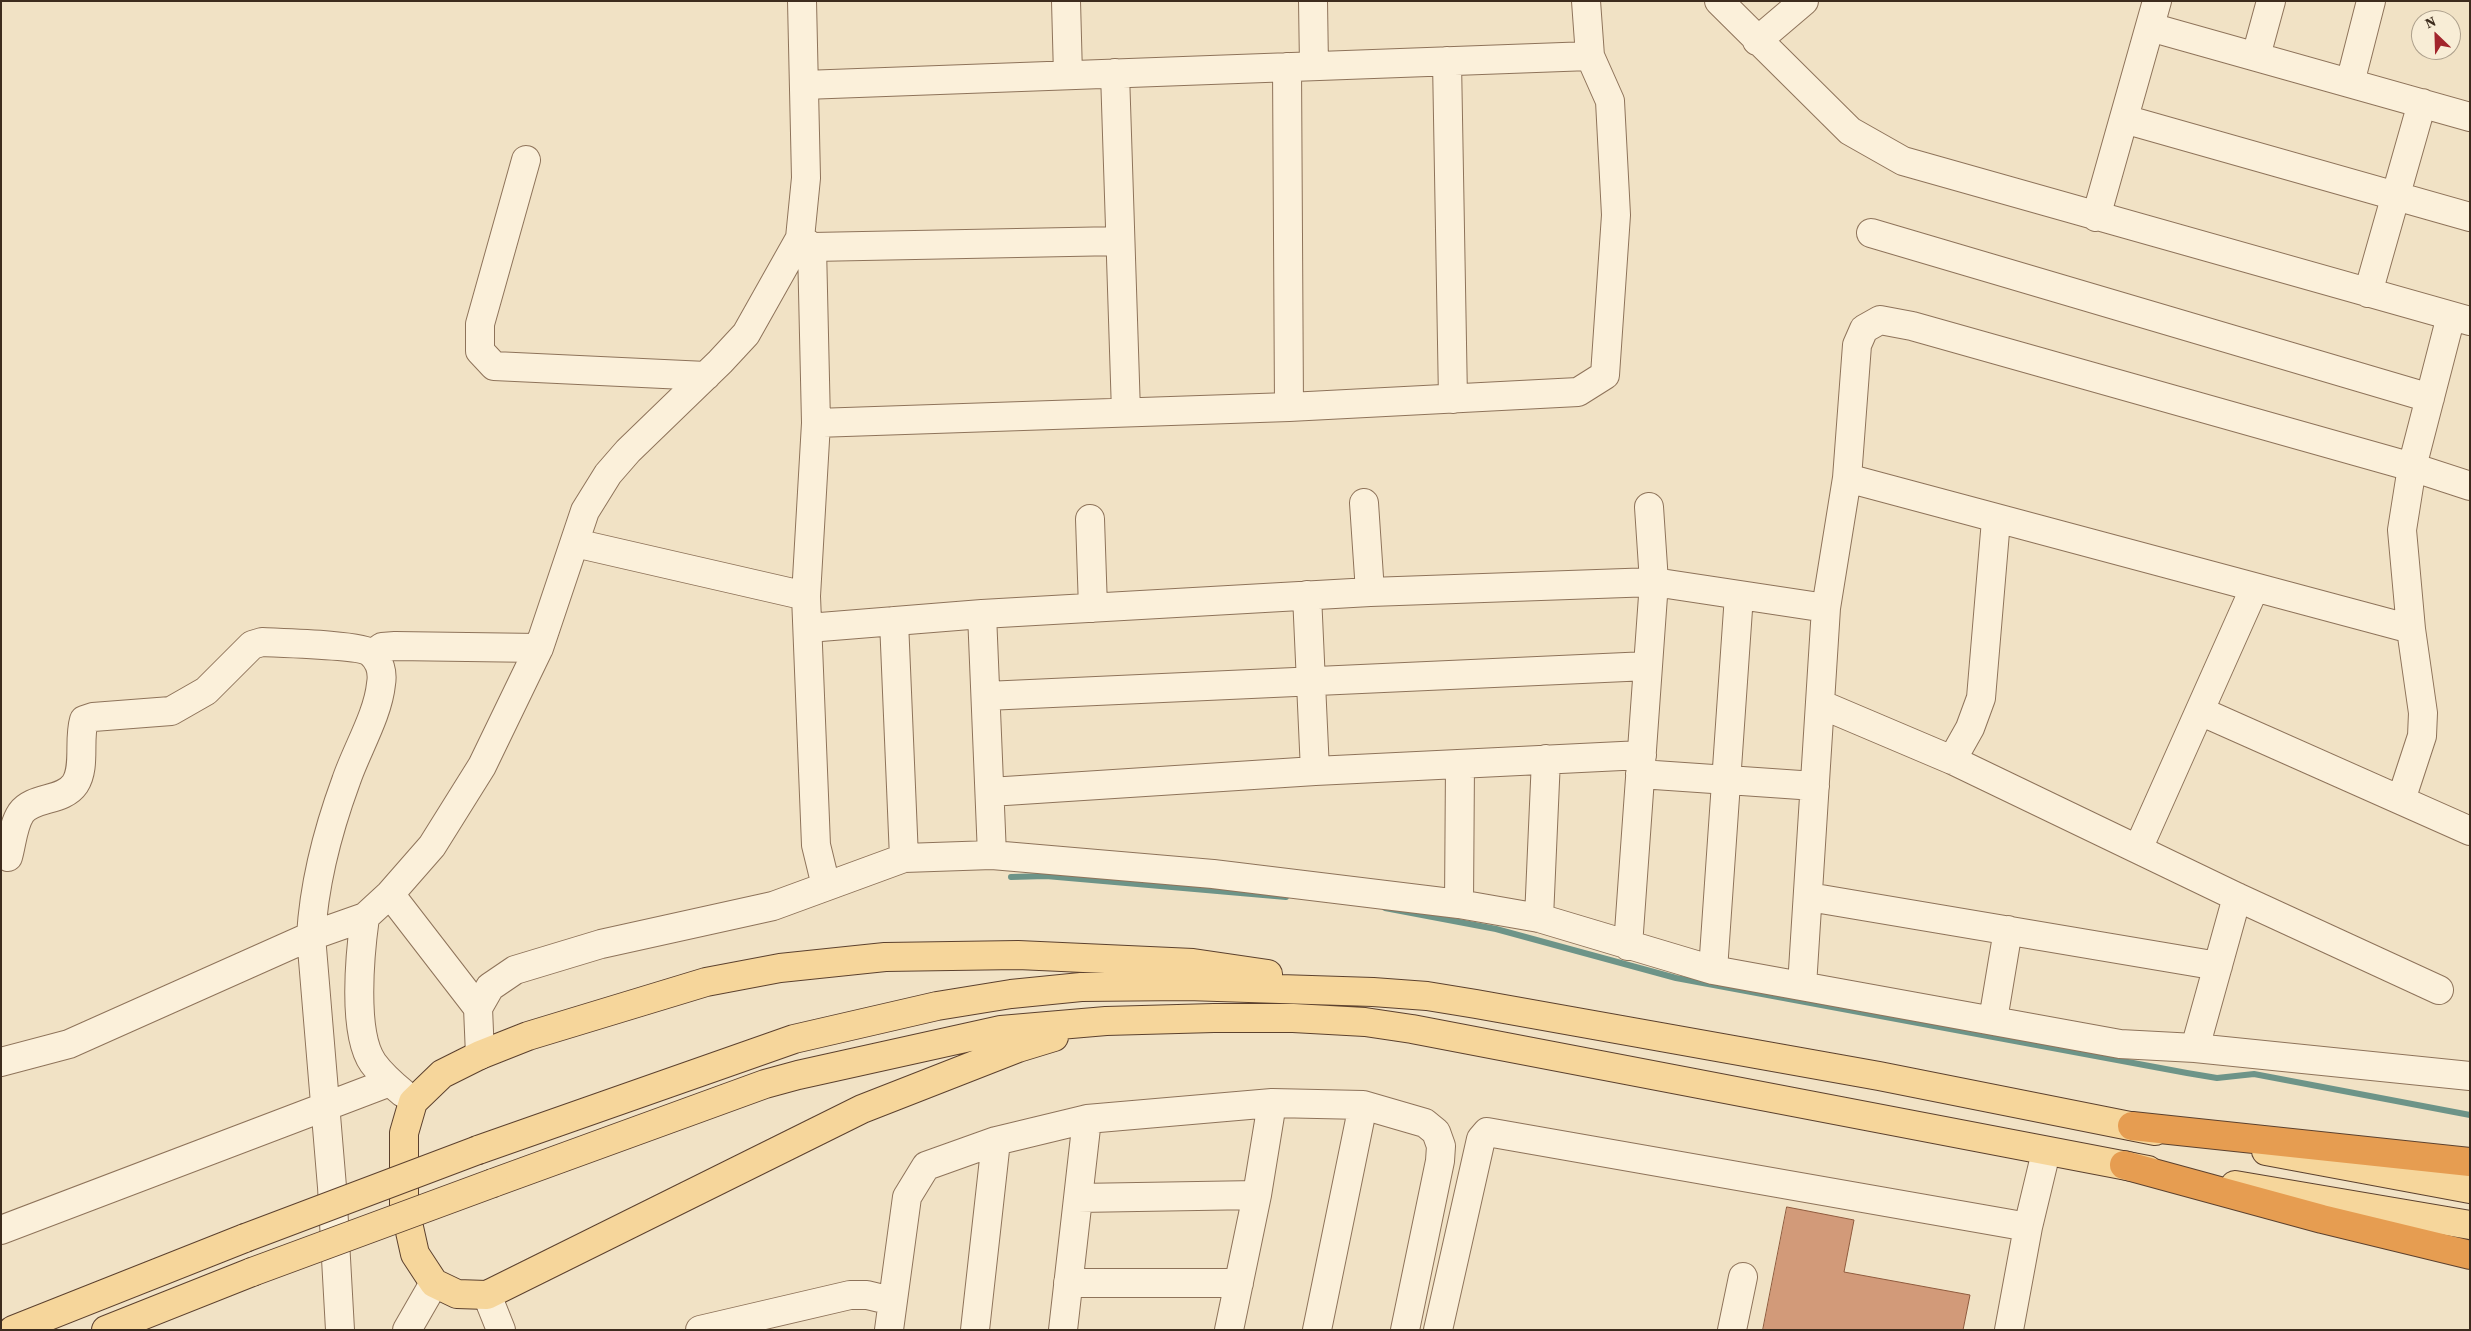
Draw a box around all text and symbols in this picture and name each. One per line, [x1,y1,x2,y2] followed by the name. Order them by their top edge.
[2411,10,2461,60] north arrow
[2422,11,2439,33] text: N

